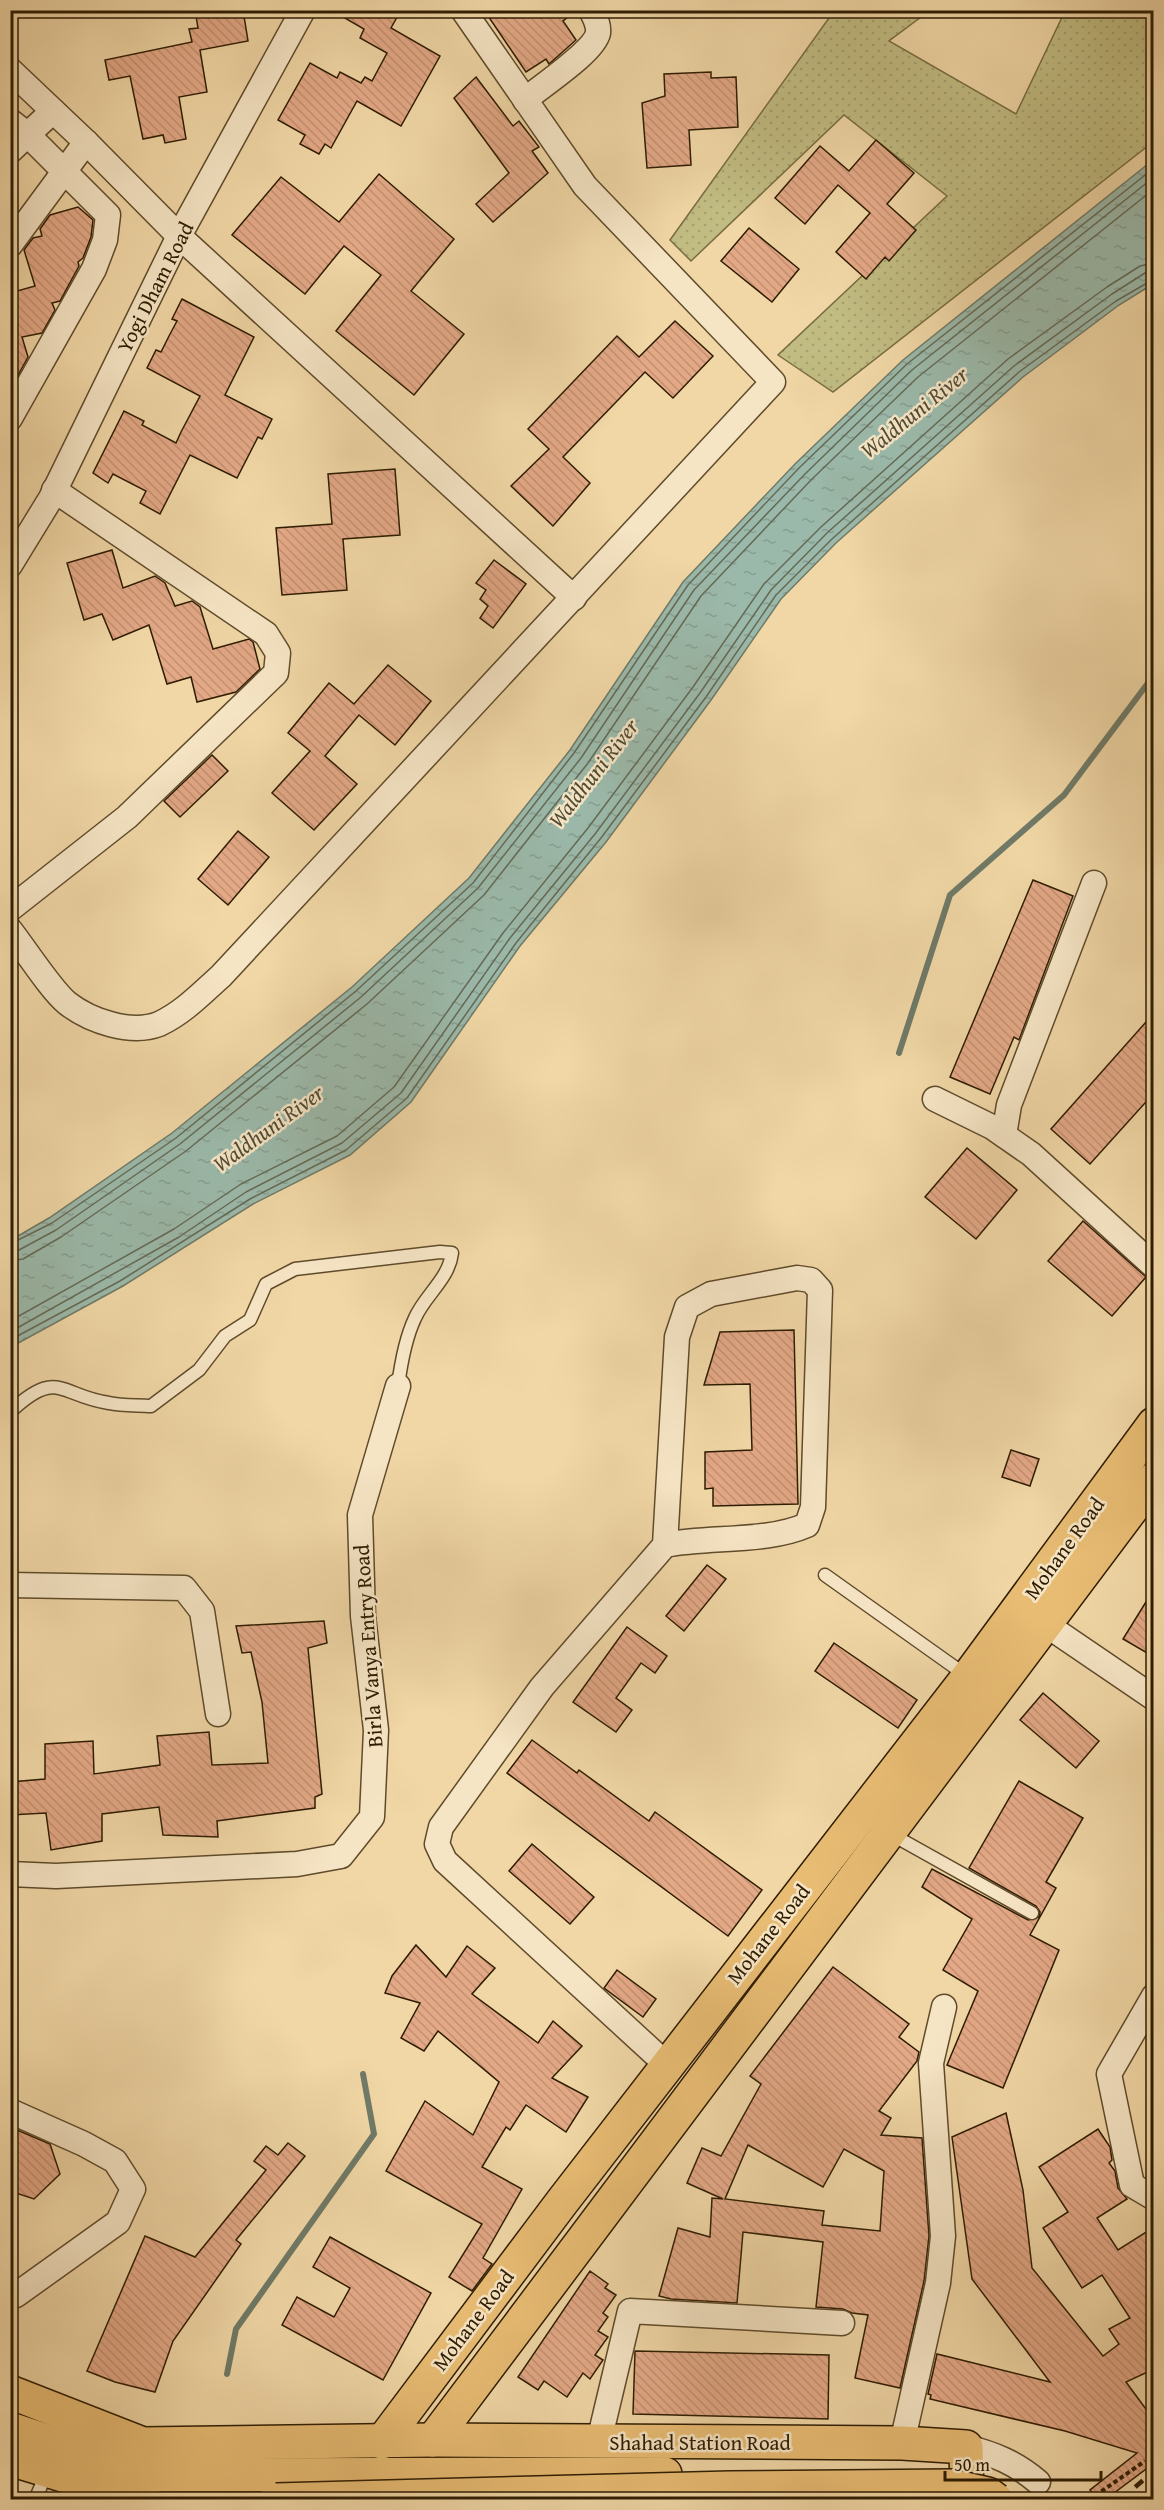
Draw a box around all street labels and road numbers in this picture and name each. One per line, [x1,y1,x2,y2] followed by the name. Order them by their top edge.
[109,215,202,358] street label: Yogi Dham Road
[1016,1490,1112,1606] street label: Mohane Road
[345,1543,391,1748] street label: Birla Vanya Entry Road
[719,1877,818,1991] street label: Mohane Road
[425,2262,522,2377] street label: Mohane Road
[609,2427,792,2458] street label: Shahad Station Road

